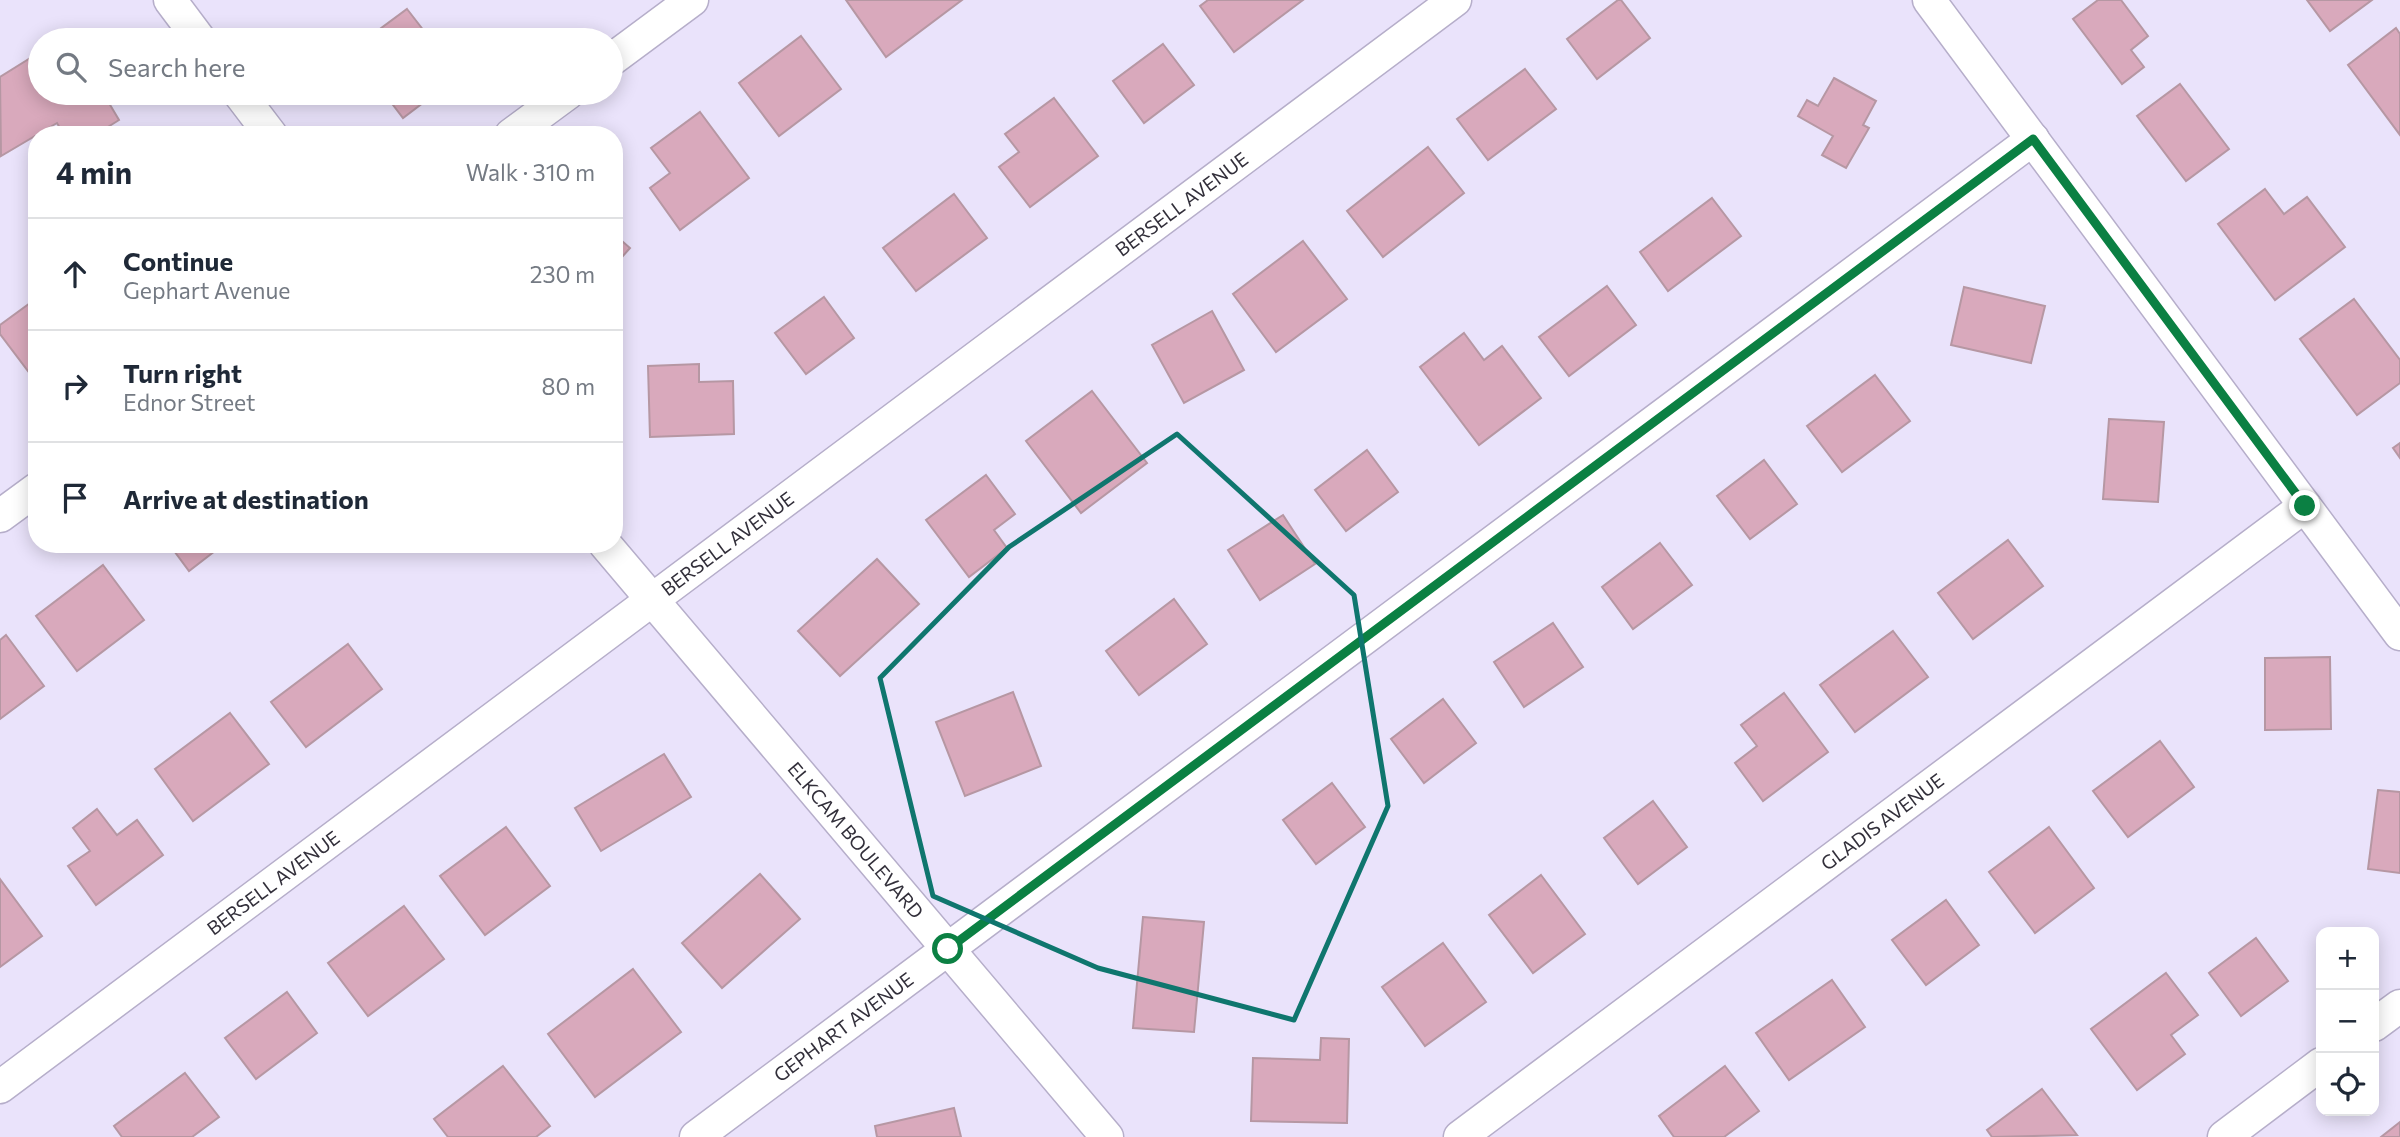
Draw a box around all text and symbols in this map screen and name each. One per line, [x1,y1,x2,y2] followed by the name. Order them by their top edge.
[28,28,623,105] search box
[52,48,90,86] icon: search
[108,51,246,82] text: Search here
[1111,147,1252,261] street label: BERSELL AVENUE
[56,153,132,190] text: 4 min
[466,158,595,186] text: Walk · 310 m
[123,245,233,276] text: Continue
[56,255,94,293] icon: ahead
[530,260,595,288] text: 230 m
[123,276,291,304] text: Gephart Avenue
[123,357,242,388] text: Turn right
[56,367,94,405] icon: right
[542,372,595,400] text: 80 m
[123,388,255,416] text: Ednor Street
[56,479,94,517] icon: arrive
[123,483,369,514] text: Arrive at destination
[656,486,798,600] street label: BERSELL AVENUE
[2289,490,2320,521] route end
[783,757,929,923] street label: ELKCAM BOULEVARD
[1816,768,1948,875] street label: GLADIS AVENUE
[202,826,344,940] street label: BERSELL AVENUE
[2316,927,2379,1116] map controls
[2316,927,2379,990] button: +
[932,933,963,964] route start
[769,967,917,1086] street label: GEPHART AVENUE
[2316,990,2379,1053] button: −
[2316,1053,2379,1116] button: locate

